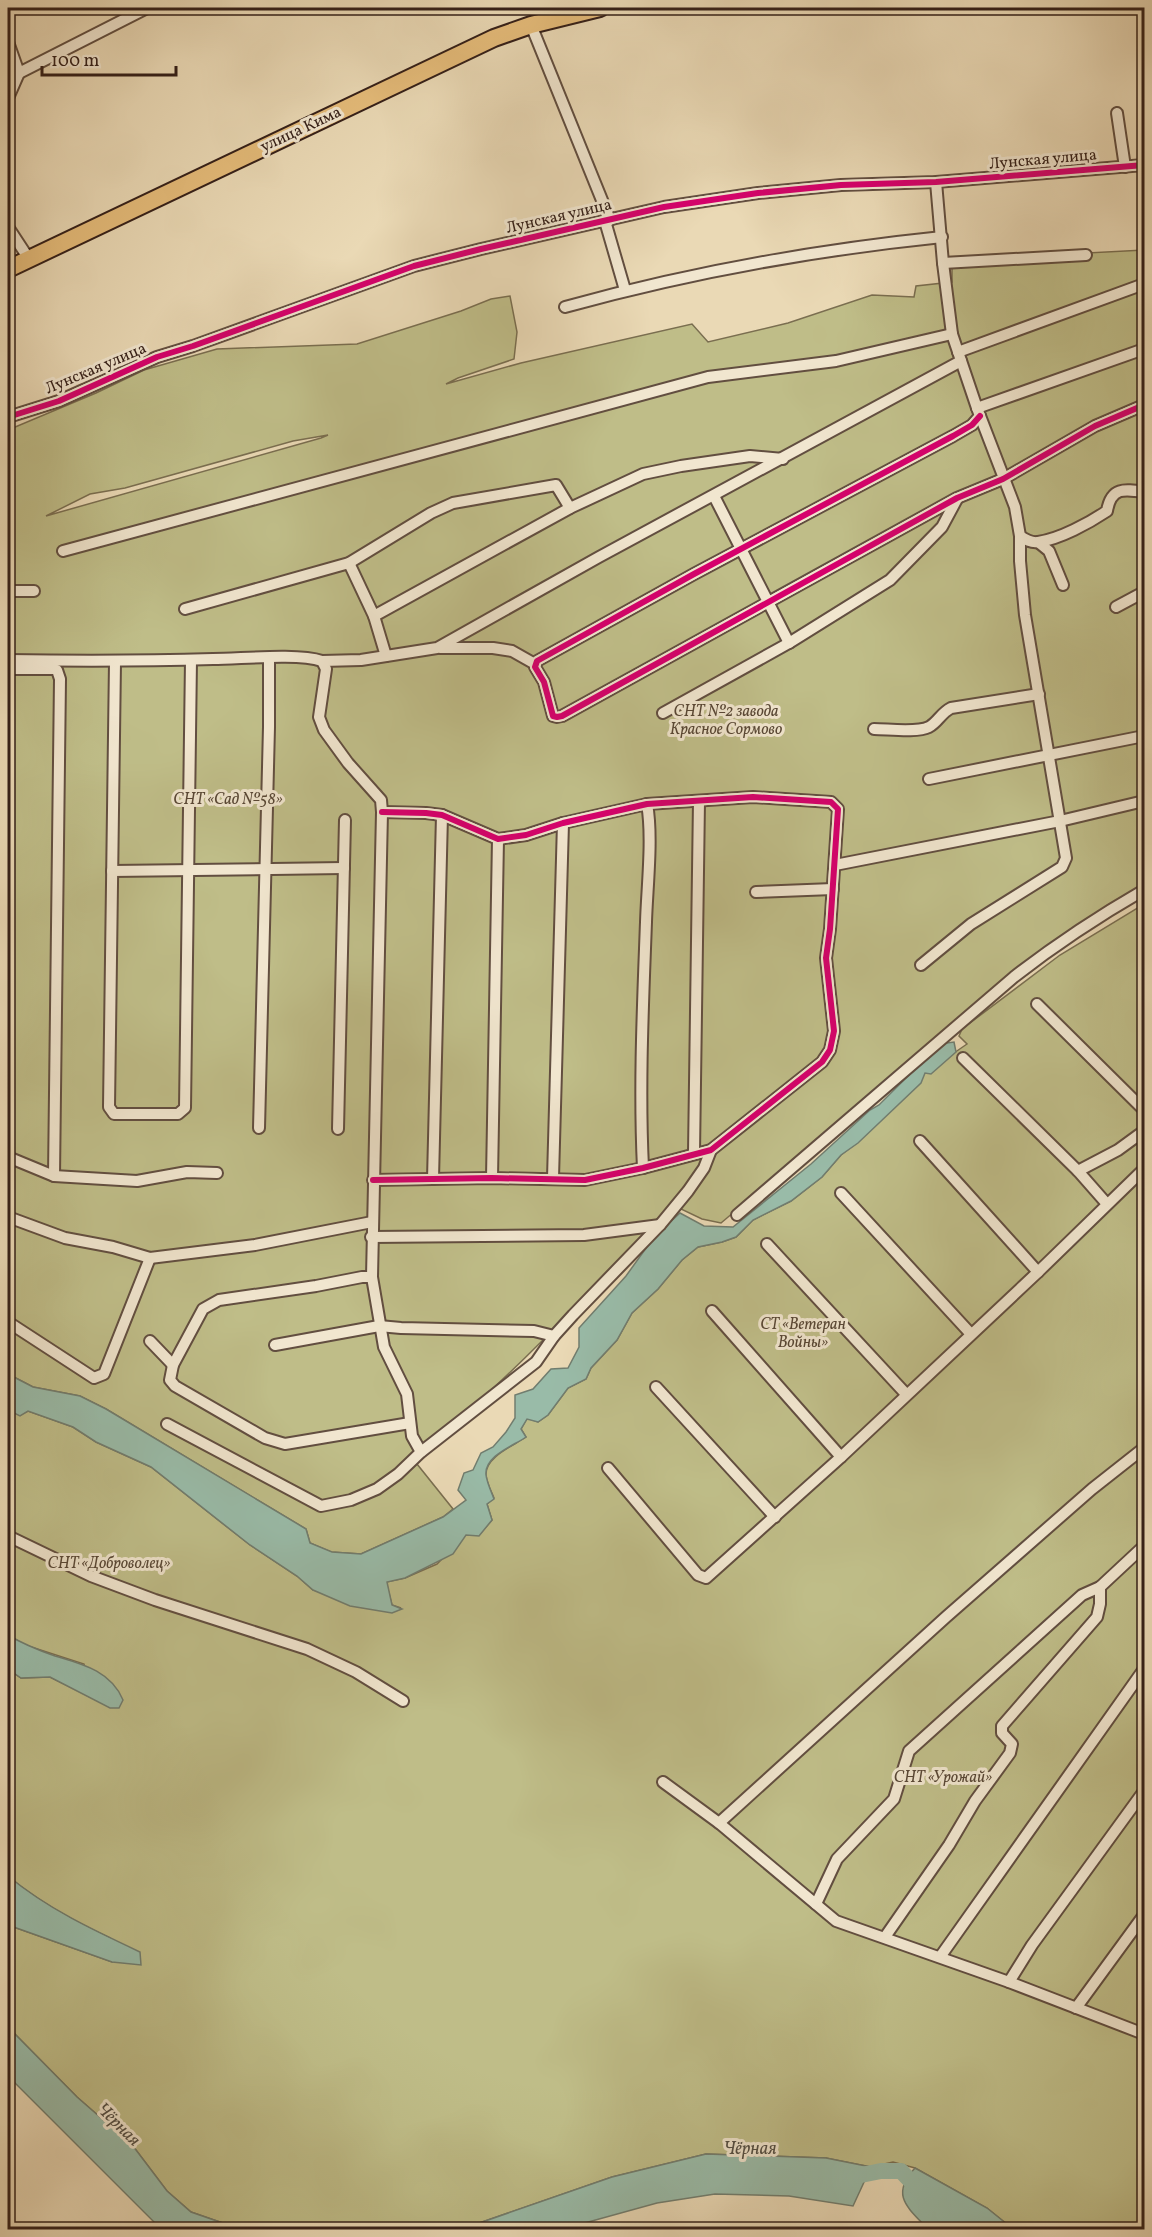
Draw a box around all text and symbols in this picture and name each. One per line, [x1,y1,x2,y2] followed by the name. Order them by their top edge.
[42,39,176,77] scale bar
[51,49,100,74] text: 100 m
[257,102,345,158] street label: улица Кима
[988,144,1098,176] street label: Лунская улица
[504,194,614,240] street label: Лунская улица
[42,338,150,400] street label: Лунская улица
[670,701,783,741] park label: СНТ №2 завода Красное Сормово
[173,789,283,811] park label: СНТ «Сад №58»
[760,1314,846,1354] park label: СТ «Ветеран Войны»
[47,1553,171,1575] park label: СНТ «Доброволец»
[894,1767,992,1789] park label: СНТ «Урожай»
[90,2097,146,2153] water label: Чёрная
[724,2137,776,2162] water label: Чёрная

